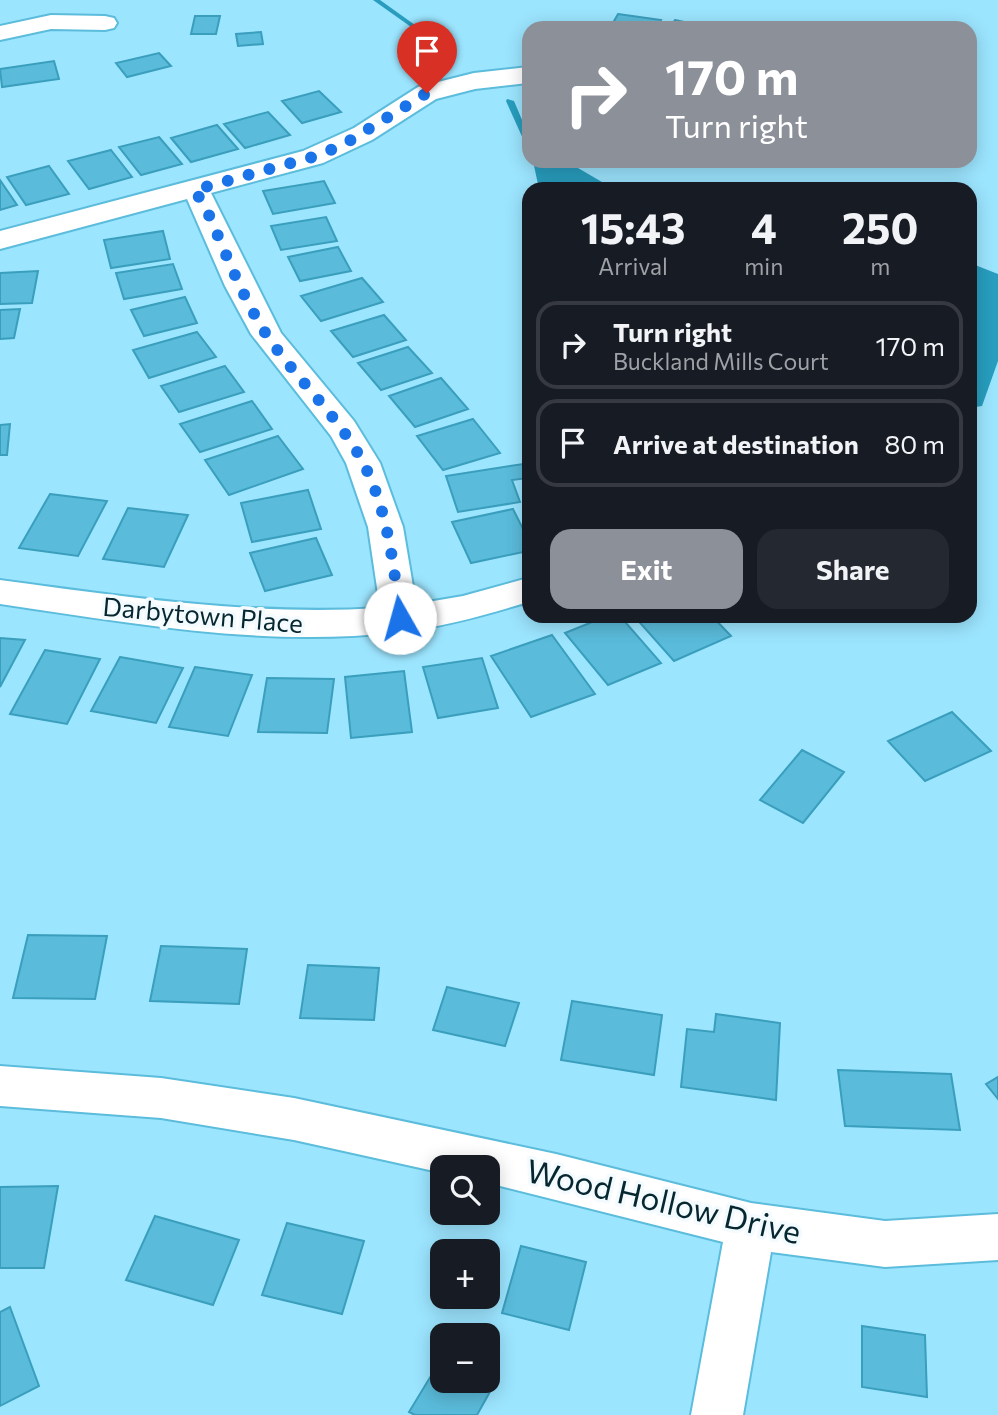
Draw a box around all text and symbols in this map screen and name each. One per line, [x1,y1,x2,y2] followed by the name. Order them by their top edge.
[397,21,457,93] pin
[408,32,446,70] icon: arrive
[665,45,798,105] text: 170 m
[550,49,641,140] icon: right
[665,105,808,145] text: Turn right
[581,201,686,253] text: 15:43
[751,201,777,253] text: 4
[842,201,918,253] text: 250
[598,252,668,280] text: Arrival
[744,252,783,280] text: min
[870,252,890,280] text: m
[613,316,732,347] text: Turn right
[554,326,592,364] icon: right
[876,330,945,361] text: 170 m
[613,347,829,375] text: Buckland Mills Court
[554,424,592,462] icon: arrive
[613,428,859,459] text: Arrive at destination
[885,428,945,459] text: 80 m
[550,529,743,609] button: Exit
[757,529,949,609] button: Share
[363,581,437,655] position arrow
[102,590,304,638] street label: Darbytown Place
[523,1149,805,1251] street label: Wood Hollow Drive
[430,1155,500,1393] map controls
[430,1155,500,1225] button: search
[430,1239,500,1309] button: +
[430,1323,500,1393] button: −

